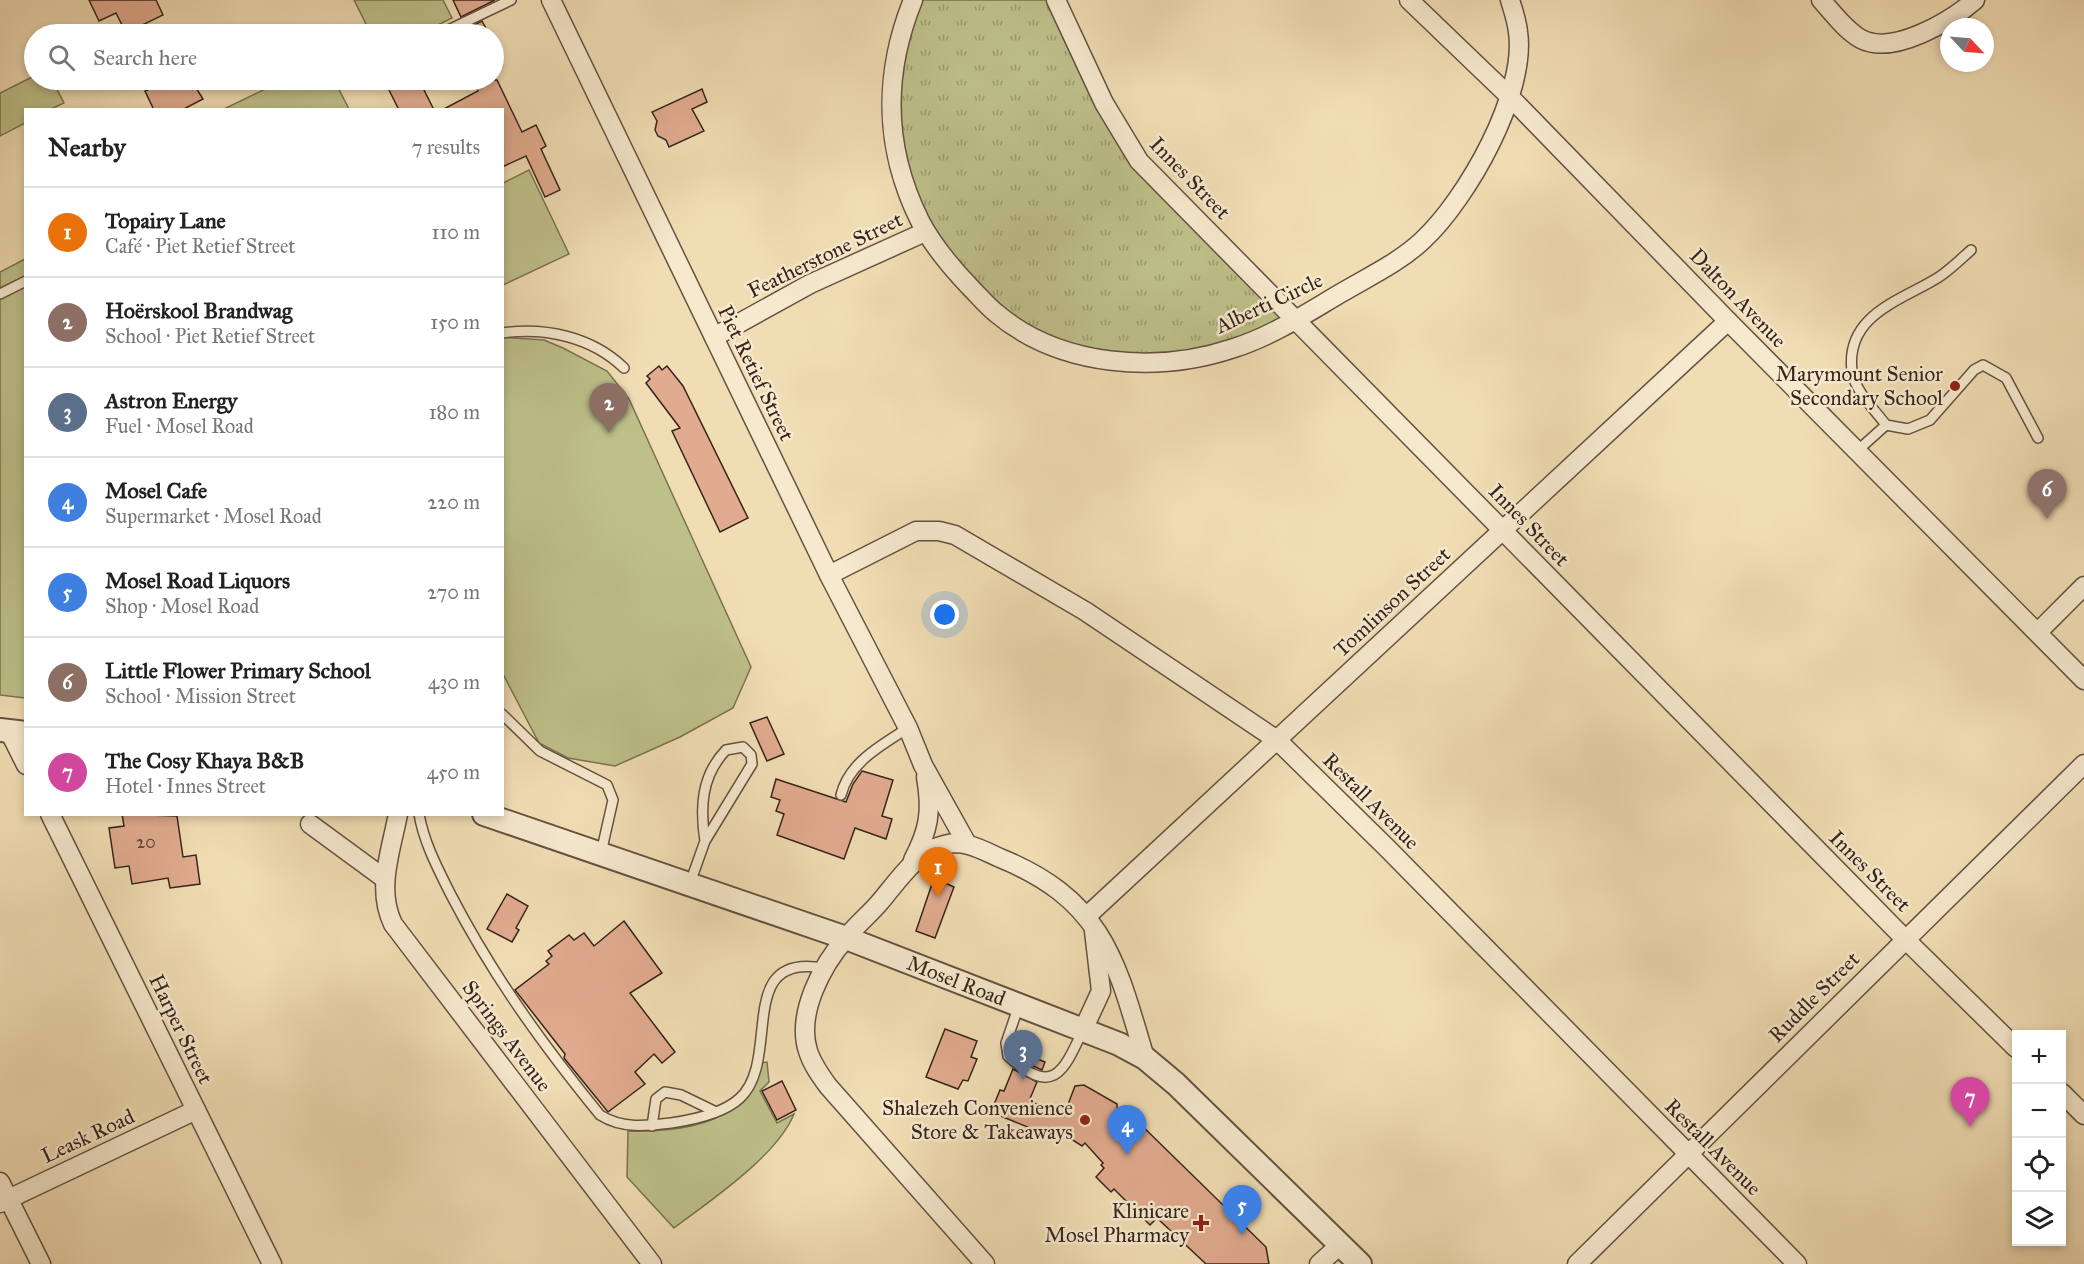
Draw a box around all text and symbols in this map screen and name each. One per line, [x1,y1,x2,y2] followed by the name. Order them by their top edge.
[1940,18,1994,72] north arrow
[24,24,504,90] search box
[45,41,78,74] icon: search
[93,44,197,71] text: Search here
[48,131,126,163] text: Nearby
[1144,131,1236,225] street label: Innes Street
[412,135,480,159] text: 7 results
[743,206,907,304] street label: Featherstone Street
[105,207,226,234] text: Topairy Lane
[64,220,71,244] text: 1
[432,220,480,244] text: 110 m
[105,234,295,258] text: Café · Piet Retief Street
[1684,243,1792,353] street label: Dalton Avenue
[1210,267,1327,340] street label: Alberti Circle
[105,297,292,324] text: Hoërskool Brandwag
[712,301,800,445] street label: Piet Retief Street
[63,310,72,334] text: 2
[430,310,480,334] text: 150 m
[105,324,315,348] text: School · Piet Retief Street
[1776,361,1943,411] place label: Marymount Senior Secondary School
[1948,379,1962,393] marker: Marymount Senior Secondary School
[590,384,628,433] pin: 2
[105,387,237,414] text: Astron Energy
[64,400,72,424] text: 3
[429,400,480,424] text: 180 m
[105,414,254,438] text: Fuel · Mosel Road
[2028,470,2066,519] pin: 6
[105,477,207,504] text: Mosel Cafe
[1483,478,1575,572] street label: Innes Street
[62,490,73,514] text: 4
[428,490,480,514] text: 220 m
[105,504,322,528] text: Supermarket · Mosel Road
[1328,541,1456,663] street label: Tomlinson Street
[105,567,290,594] text: Mosel Road Liquors
[63,580,72,604] text: 5
[427,580,480,604] text: 270 m
[105,594,259,618] text: Shop · Mosel Road
[930,600,959,629] your location
[105,657,371,684] text: Little Flower Primary School
[62,670,73,694] text: 6
[428,670,480,694] text: 430 m
[105,684,296,708] text: School · Mission Street
[105,747,304,774] text: The Cosy Khaya B&B
[1317,747,1425,855] street label: Restall Avenue
[62,760,73,784] text: 7
[427,760,480,784] text: 450 m
[105,774,266,798] text: Hotel · Innes Street
[1824,825,1917,918] street label: Innes Street
[136,831,156,853] house number: 20
[918,848,958,897] pin: 1
[1763,946,1865,1048] street label: Ruddle Street
[903,950,1010,1012] street label: Mosel Road
[143,970,219,1089] street label: Harper Street
[457,975,557,1097] street label: Springs Avenue
[1004,1030,1042,1080] pin: 3
[2012,1030,2066,1246] map controls
[2012,1030,2066,1084] button: +
[1950,1078,1990,1127] pin: 7
[2012,1084,2066,1138] button: −
[1659,1093,1767,1201] street label: Restall Avenue
[882,1095,1073,1145] place label: Shalezeh Convenience Store & Takeaways
[37,1103,139,1169] street label: Leask Road
[1108,1106,1146,1155] pin: 4
[1078,1113,1092,1127] marker: Shalezeh Convenience Store & Takeaways
[2012,1138,2066,1192] button: locate
[1222,1186,1262,1235] pin: 5
[2012,1192,2066,1246] button: layers
[1045,1198,1190,1248] place label: Klinicare Mosel Pharmacy
[1194,1216,1208,1230] marker: Klinicare Mosel Pharmacy

